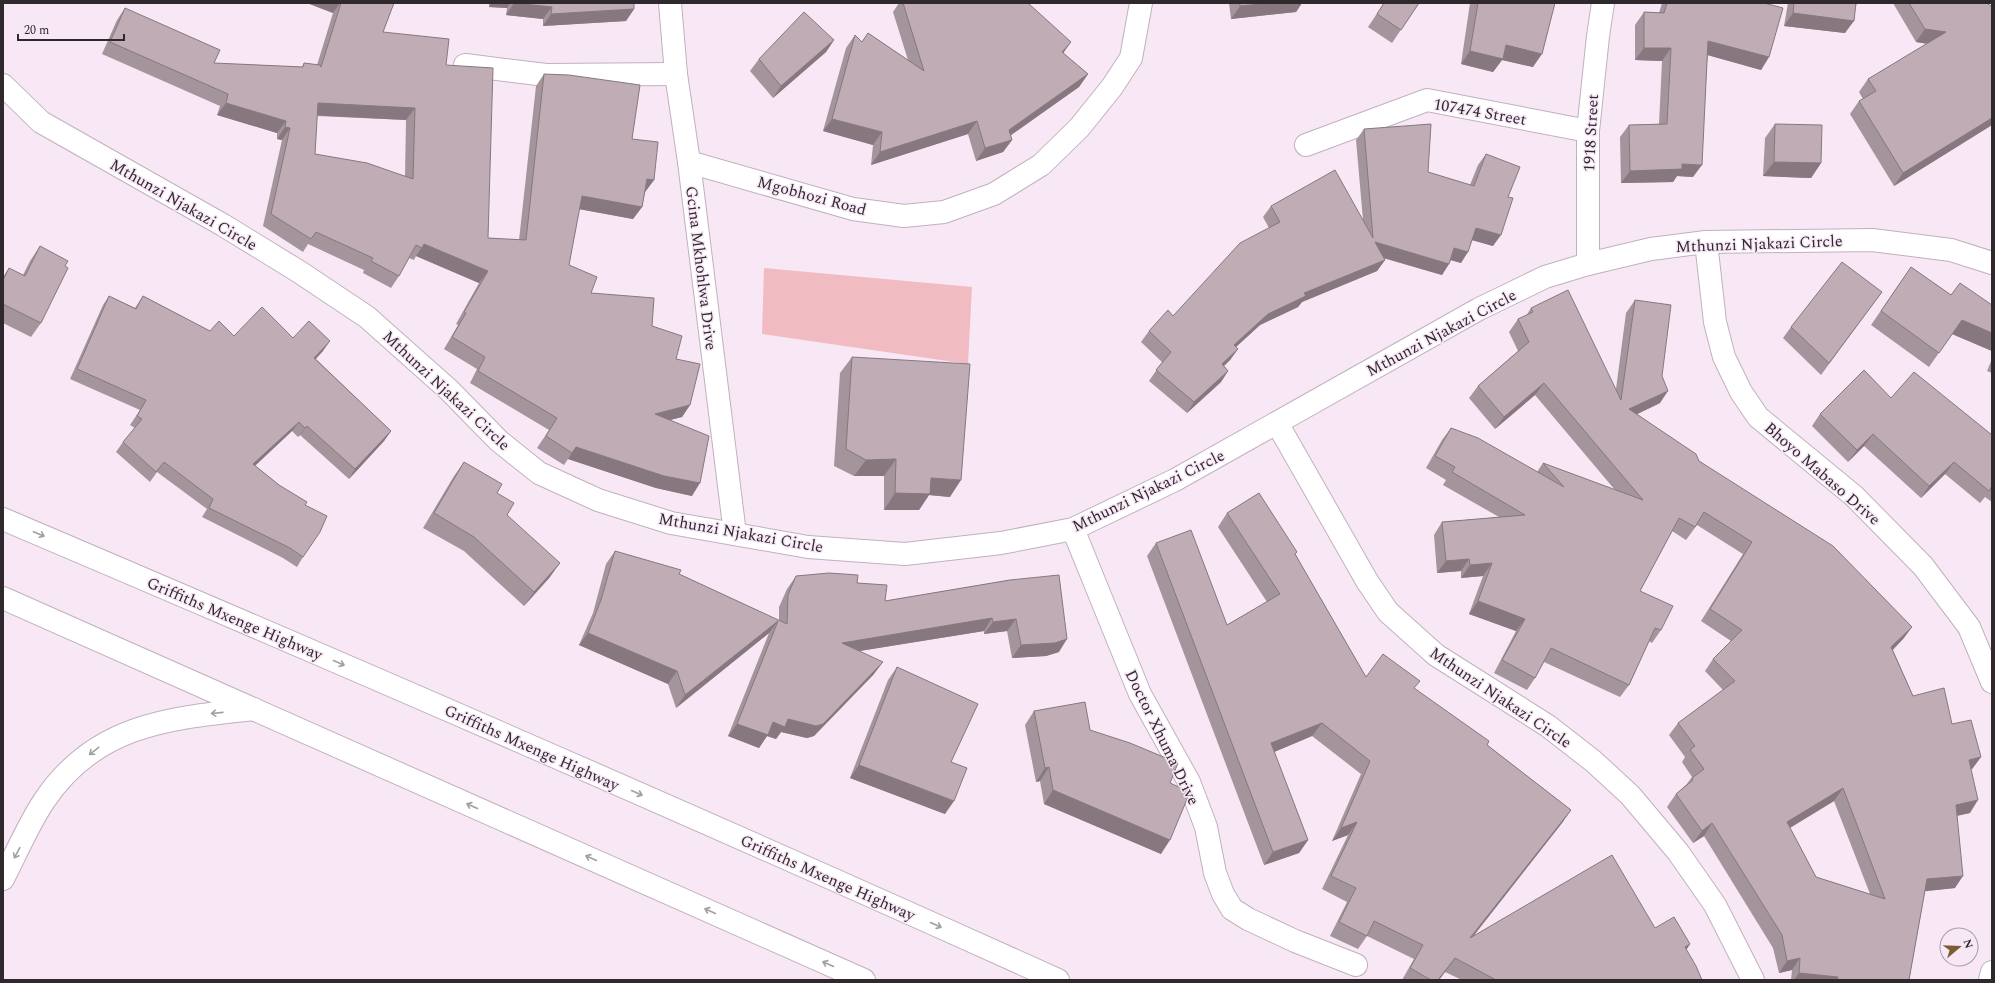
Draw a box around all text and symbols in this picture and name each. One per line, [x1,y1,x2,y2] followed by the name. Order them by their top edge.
[18,16,124,42] scale bar
[24,21,49,40] text: 20 m
[1431,92,1529,132] street label: 107474 Street
[1577,93,1605,173] street label: 1918 Street
[105,153,262,257] street label: Mthunzi Njakazi Circle
[755,170,869,222] street label: Mgobhozi Road
[679,185,723,352] street label: Gcina Mkhohlwa Drive
[1675,229,1843,259] street label: Mthunzi Njakazi Circle
[1362,283,1521,383] street label: Mthunzi Njakazi Circle
[377,325,516,456] street label: Mthunzi Njakazi Circle
[1759,416,1886,531] street label: Bhoyo Mabaso Drive
[1068,444,1229,538] street label: Mthunzi Njakazi Circle
[657,507,825,559] street label: Mthunzi Njakazi Circle
[32,531,44,539] one-way arrow
[143,571,328,667] street label: Griffiths Mxenge Highway
[1425,641,1576,754] street label: Mthunzi Njakazi Circle
[332,659,344,667] one-way arrow
[1119,666,1205,809] street label: Doctor Xhuma Drive
[440,698,624,798] street label: Griffiths Mxenge Highway
[210,710,223,717] one-way arrow
[88,746,99,755] one-way arrow
[631,790,643,797] one-way arrow
[466,802,478,809] one-way arrow
[736,828,920,928] street label: Griffiths Mxenge Highway
[12,847,20,859] one-way arrow
[585,854,597,862] one-way arrow
[704,907,716,914] one-way arrow
[929,922,941,929] one-way arrow
[1939,927,1979,967] north arrow
[1958,937,1977,951] text: N
[823,960,835,967] one-way arrow

